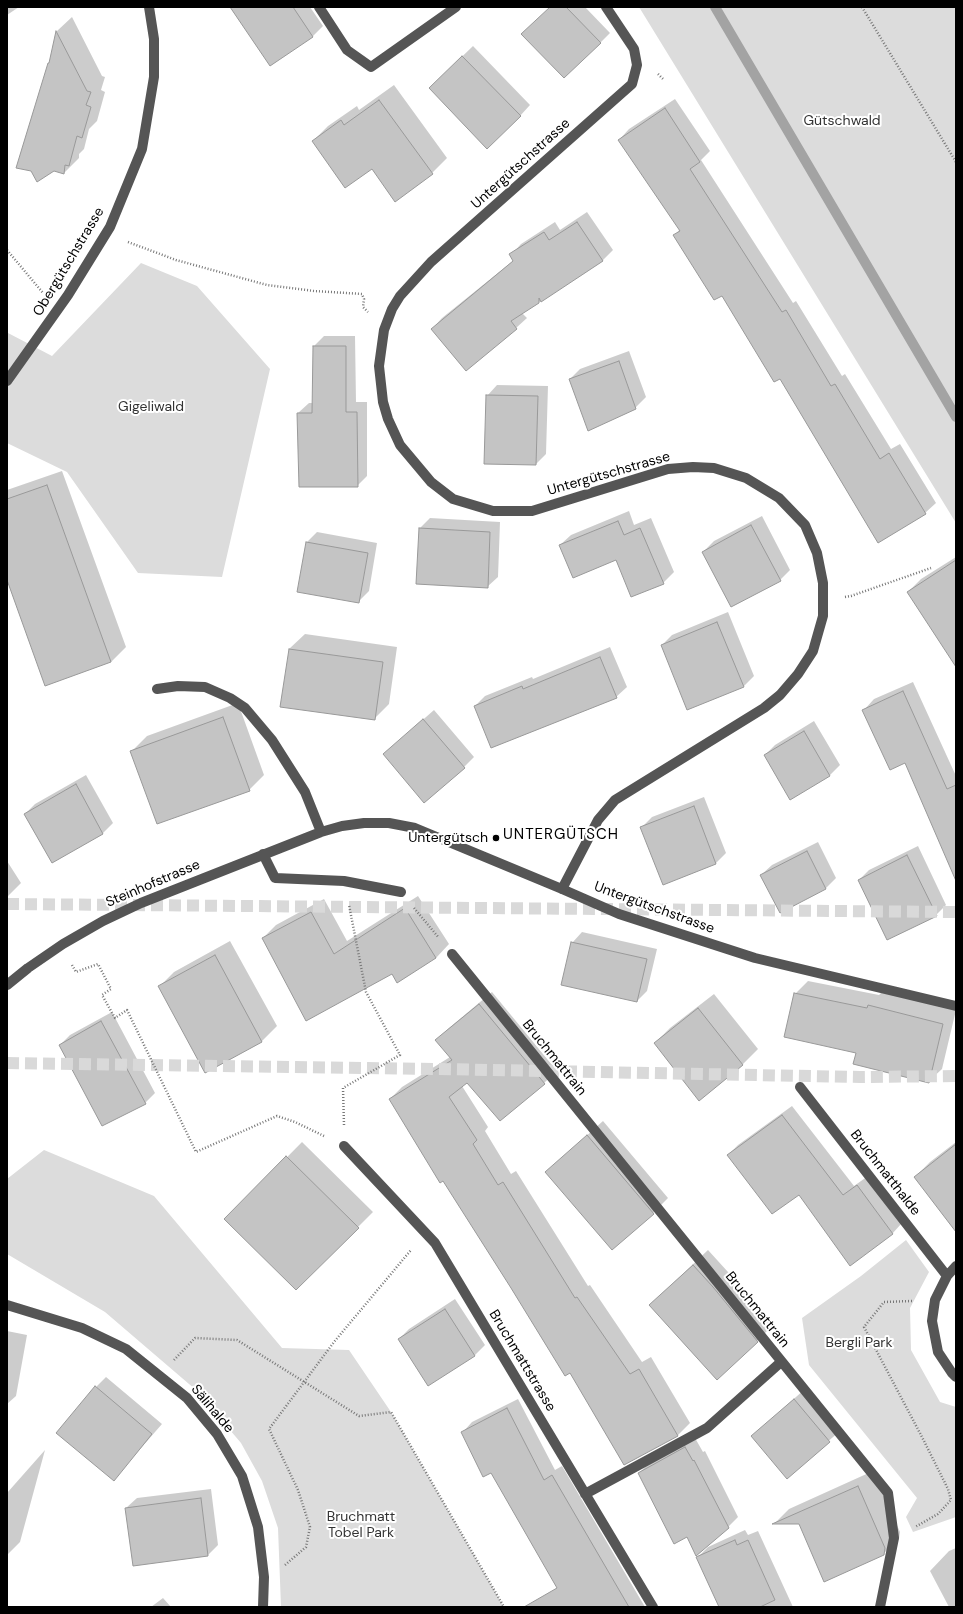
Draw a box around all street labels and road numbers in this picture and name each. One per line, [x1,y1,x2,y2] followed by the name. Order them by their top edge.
[468,115,574,213] street label: Untergütschstrasse
[30,205,108,319] street label: Obergütschstrasse
[546,448,672,500] street label: Untergütschstrasse
[103,857,203,911] street label: Steinhofstrasse
[592,878,716,938] street label: Untergütschstrasse
[518,1017,590,1099] street label: Bruchmattrain
[846,1127,924,1219] street label: Bruchmatthalde
[721,1269,793,1351] street label: Bruchmattrain
[485,1307,559,1415] street label: Bruchmattstrasse
[187,1381,237,1437] street label: Sälihalde

